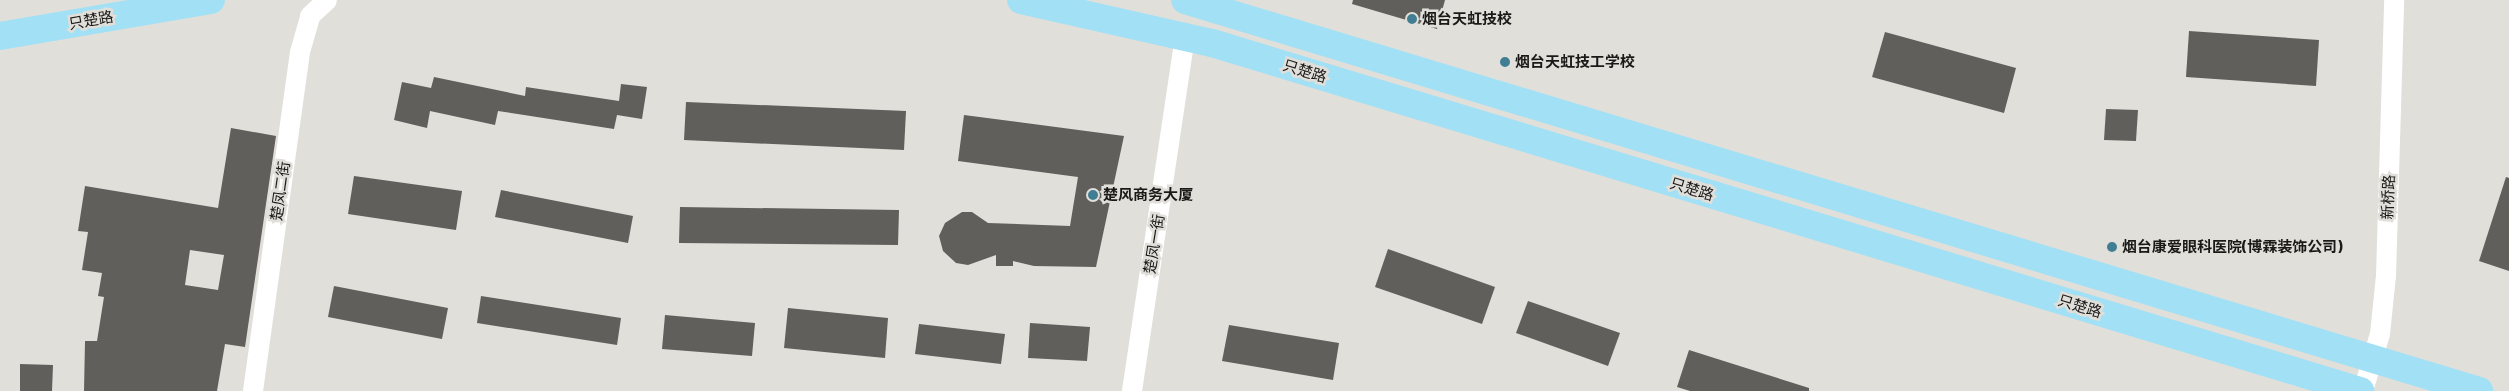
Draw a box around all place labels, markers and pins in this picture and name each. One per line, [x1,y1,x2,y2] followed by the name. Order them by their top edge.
[1422,10,1512,28] place label: 烟台天虹技校
[1406,13,1418,25] marker: 烟台天虹技校
[1515,53,1635,71] place label: 烟台天虹技工学校
[1499,56,1511,68] marker: 烟台天虹技工学校
[1103,186,1193,204] place label: 楚风商务大厦
[1087,189,1099,201] marker: 楚风商务大厦
[2122,238,2342,256] place label: 烟台康爱眼科医院(博霖装饰公司)
[2106,241,2118,253] marker: 烟台康爱眼科医院(博霖装饰公司)

